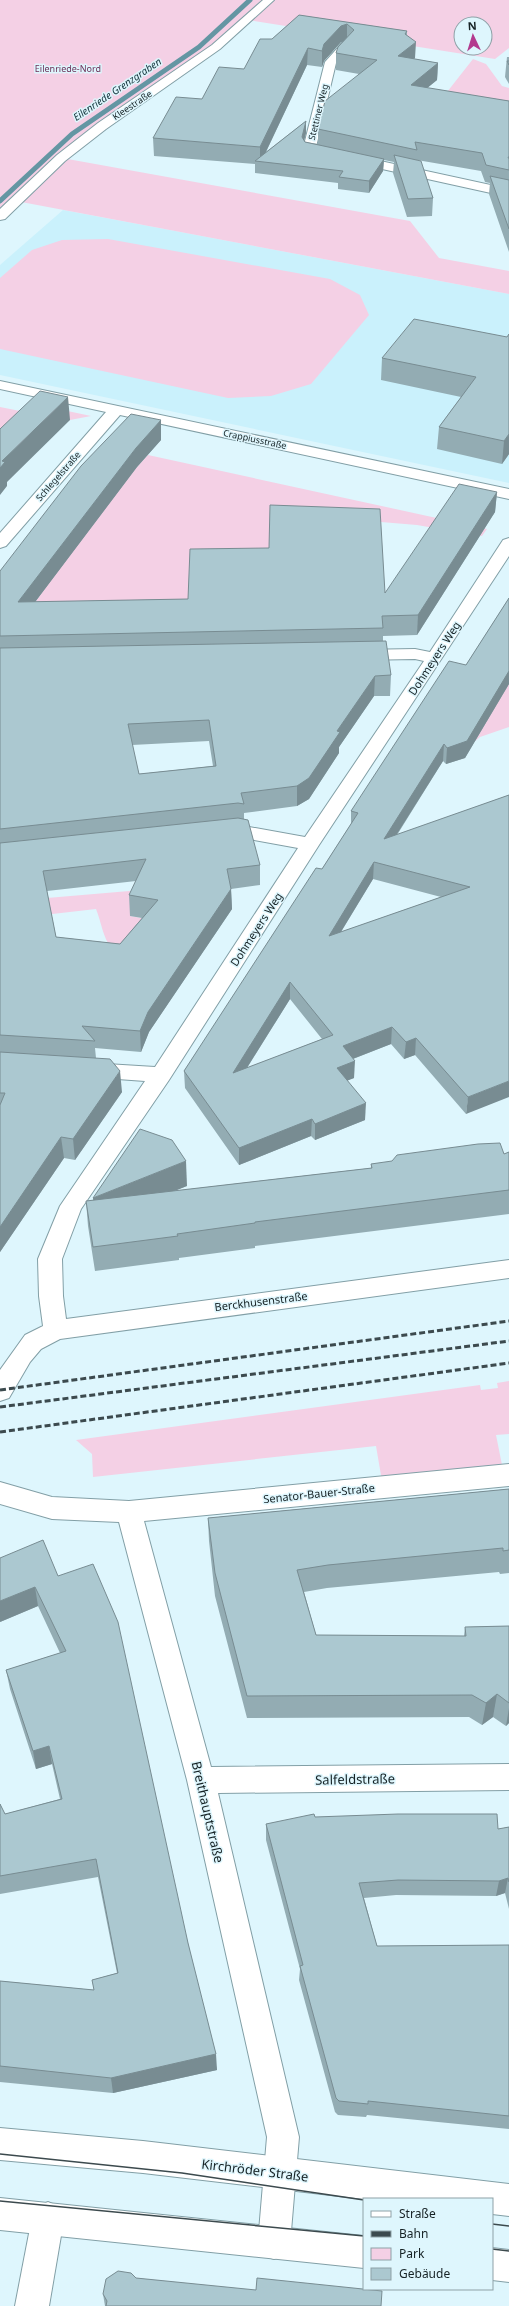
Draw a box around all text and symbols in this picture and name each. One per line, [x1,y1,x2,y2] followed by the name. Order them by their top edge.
[453,16,493,56] north arrow
[467,18,477,33] text: N
[70,54,164,124] water label: Eilenriede Grenzgraben
[35,62,101,75] park label: Eilenriede-Nord
[305,82,331,142] street label: Stettiner Weg
[110,87,154,123] street label: Kleestraße
[222,426,288,452] street label: Crappiusstraße
[33,448,83,504] street label: Schlegelstraße
[405,618,463,698] street label: Dohmeyers Weg
[227,889,285,969] street label: Dohmeyers Weg
[214,1288,308,1314] street label: Berckhusenstraße
[263,1480,375,1506] street label: Senator-Bauer-Straße
[188,1759,228,1865] street label: Breithauptstraße
[315,1769,395,1789] street label: Salfeldstraße
[200,2155,310,2185] street label: Kirchröder Straße
[363,2198,493,2290] legend
[399,2205,436,2222] text: Straße
[399,2225,428,2242] text: Bahn
[399,2245,425,2262] text: Park
[399,2265,450,2282] text: Gebäude

